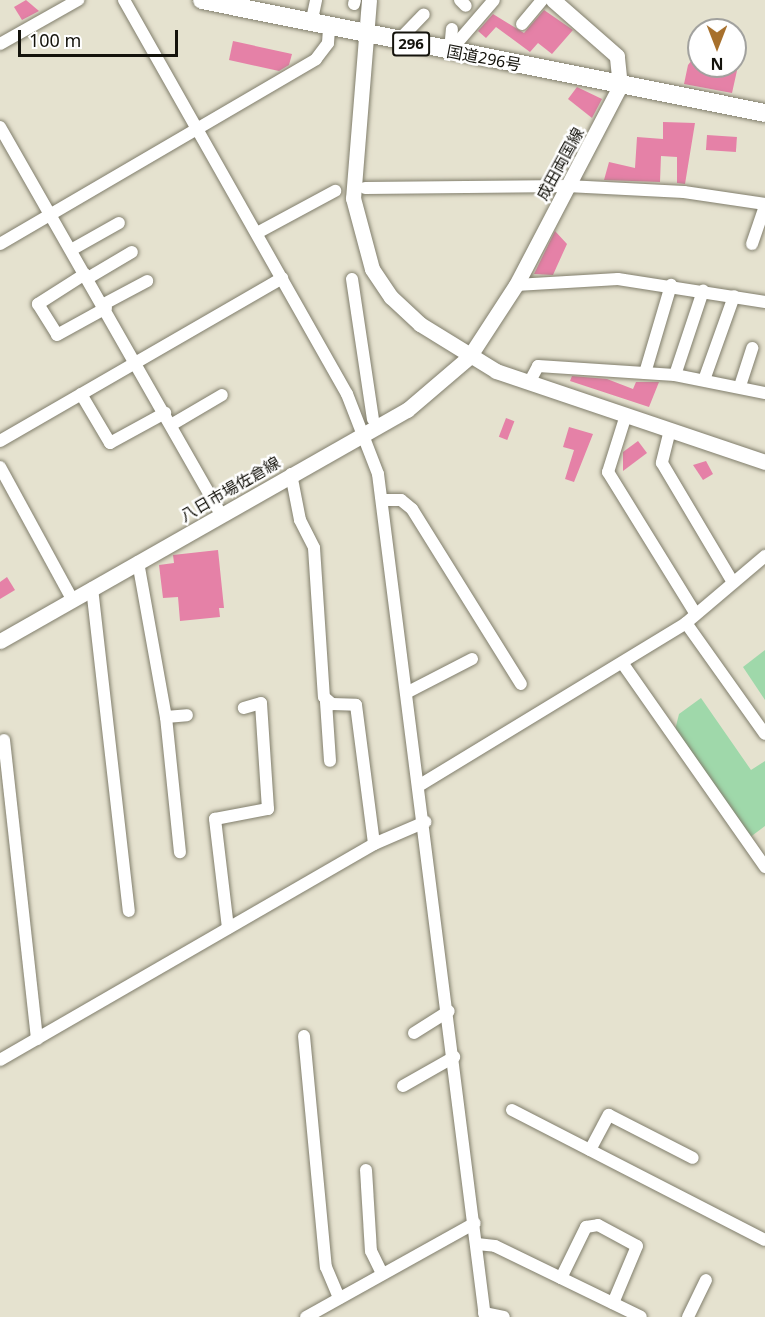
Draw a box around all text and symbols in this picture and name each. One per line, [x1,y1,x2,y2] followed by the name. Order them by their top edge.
[21,18,182,56] scale bar
[687,18,747,78] north arrow
[29,28,81,52] text: 100 m
[392,32,430,56] road number: 296
[445,41,523,75] street label: 国道296号
[711,53,724,75] text: N
[532,124,588,204] street label: 成田両国線
[177,453,283,525] street label: 八日市場佐倉線

